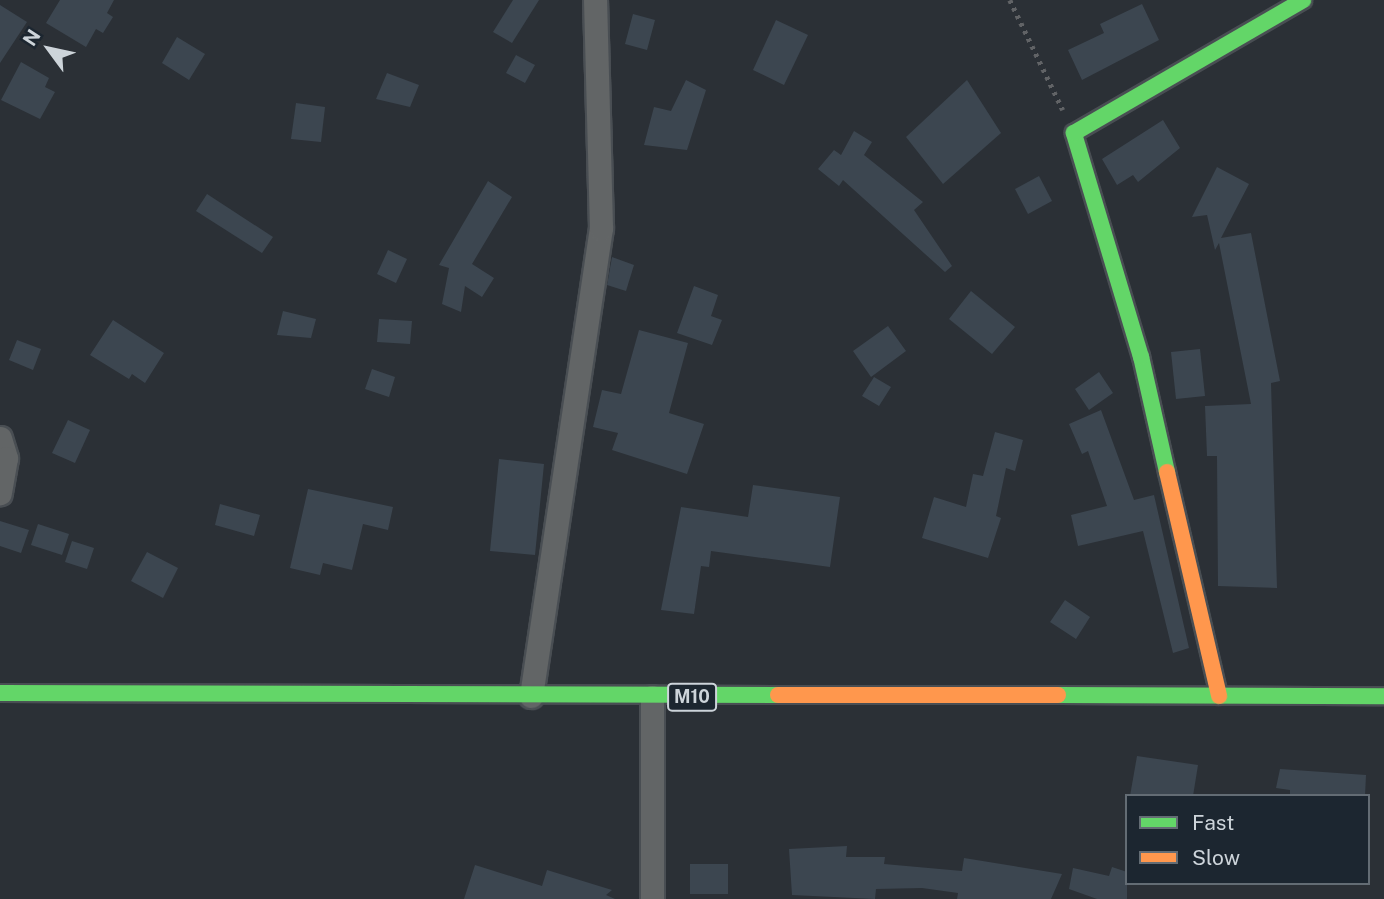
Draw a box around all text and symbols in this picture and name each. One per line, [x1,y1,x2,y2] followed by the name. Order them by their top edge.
[14,14,84,84] north arrow
[18,25,45,50] text: N
[666,682,718,712] road number: M10
[1125,794,1370,885] legend
[1192,810,1234,835] text: Fast
[1192,845,1240,870] text: Slow

